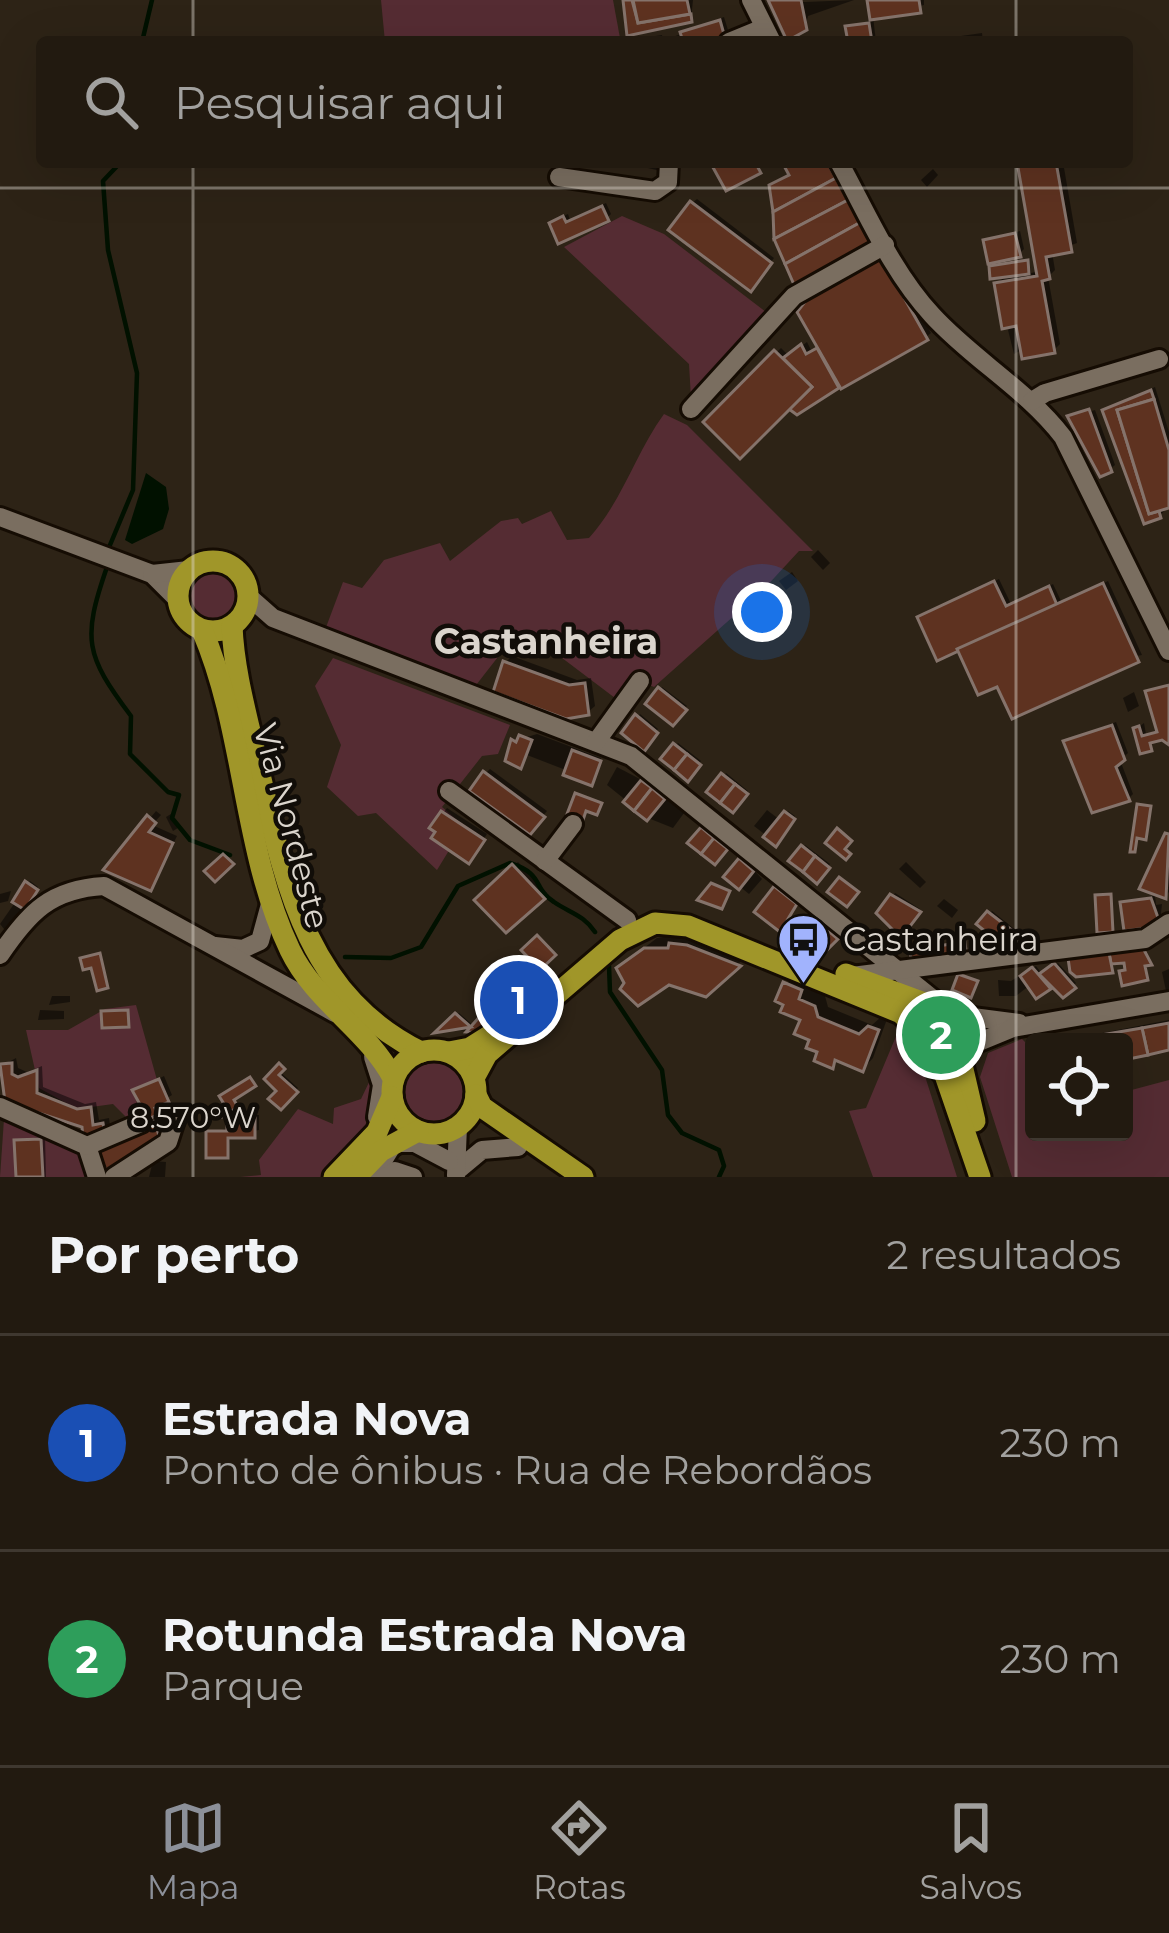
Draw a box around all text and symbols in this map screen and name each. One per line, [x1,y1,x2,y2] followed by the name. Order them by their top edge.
[36,36,1133,168] search box
[78,69,144,135] icon: search
[174,75,505,130] text: Pesquisar aqui
[732,582,792,642] your location
[434,619,658,663] district label: Castanheira
[245,719,339,933] street label: Via Nordeste
[776,911,832,985] bus stop icon: Castanheira
[843,919,1039,959] place label: Castanheira
[480,955,558,1045] pin: 1
[902,990,980,1080] pin: 2
[1025,1033,1133,1141] map controls
[1025,1033,1133,1141] button: locate
[130,1099,256,1136] text: 8.570°W
[48,1224,299,1286] text: Por perto
[887,1231,1121,1279] text: 2 resultados
[162,1391,472,1446] text: Estrada Nova
[79,1419,95,1467] text: 1
[999,1419,1121,1467] text: 230 m
[162,1446,872,1494] text: Ponto de ônibus · Rua de Rebordãos
[162,1607,688,1662] text: Rotunda Estrada Nova
[75,1635,99,1683] text: 2
[999,1635,1121,1683] text: 230 m
[162,1662,304,1710] text: Parque
[147,1795,239,1907] tab: Mapa
[533,1795,626,1907] tab: Rotas
[919,1795,1022,1907] tab: Salvos

